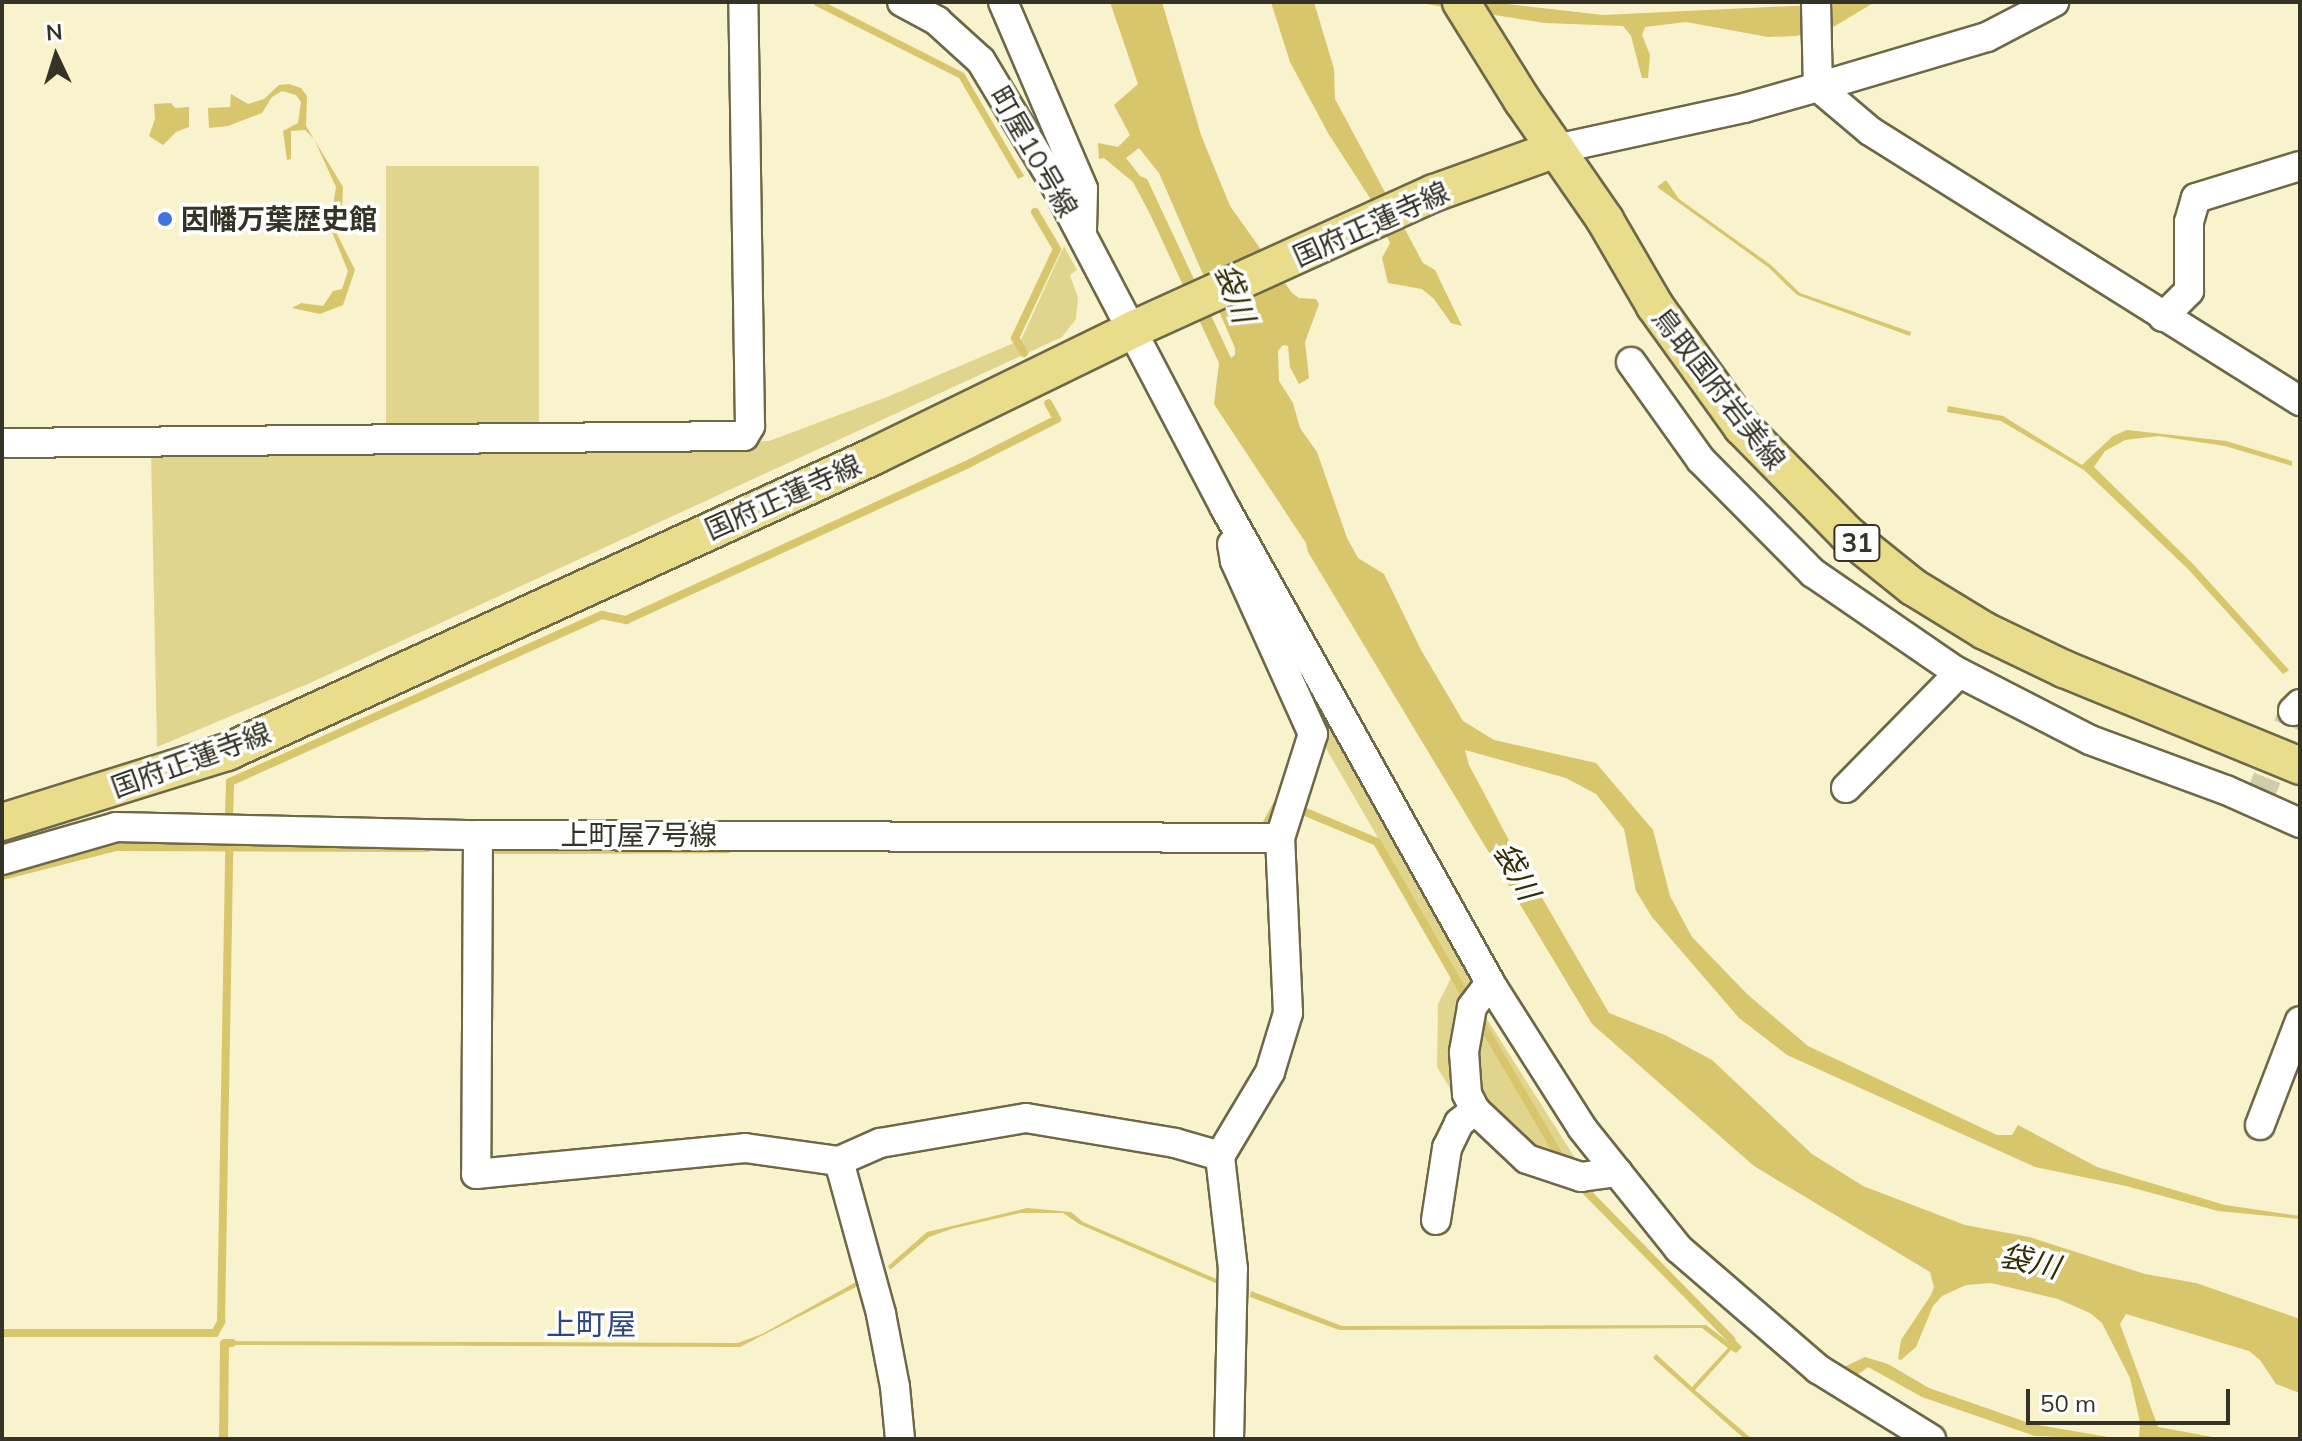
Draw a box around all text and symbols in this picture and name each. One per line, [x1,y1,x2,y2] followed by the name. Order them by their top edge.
[16,16,96,96] north arrow
[45,18,64,47] text: N
[983,81,1085,223] street label: 町屋10号線
[1287,174,1455,274] street label: 国府正蓮寺線
[181,202,377,236] place label: 因幡万葉歴史館
[156,210,174,228] marker: 因幡万葉歴史館
[1208,259,1262,327] water label: 袋川
[1645,301,1793,477] street label: 鳥取国府岩美線
[699,447,867,547] street label: 国府正蓮寺線
[1833,521,1881,565] road number: 31
[106,715,276,805] street label: 国府正蓮寺線
[561,818,717,852] street label: 上町屋7号線
[1487,836,1547,906] water label: 袋川
[1997,1237,2063,1285] water label: 袋川
[546,1306,636,1342] district label: 上町屋
[2030,1373,2234,1423] scale bar
[2040,1388,2096,1418] text: 50 m

